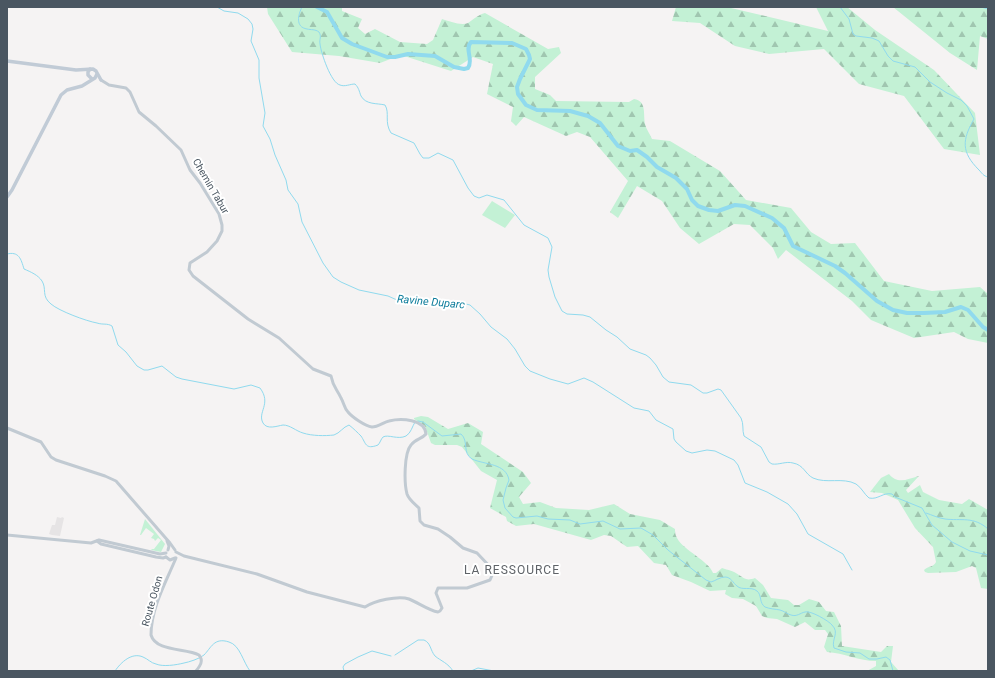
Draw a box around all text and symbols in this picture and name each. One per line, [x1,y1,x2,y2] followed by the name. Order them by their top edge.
[191,157,231,216] street label: Chemin Tabur
[397,293,466,311] water label: Ravine Duparc
[464,563,560,577] district label: LA RESSOURCE
[140,574,164,628] street label: Route Odon

